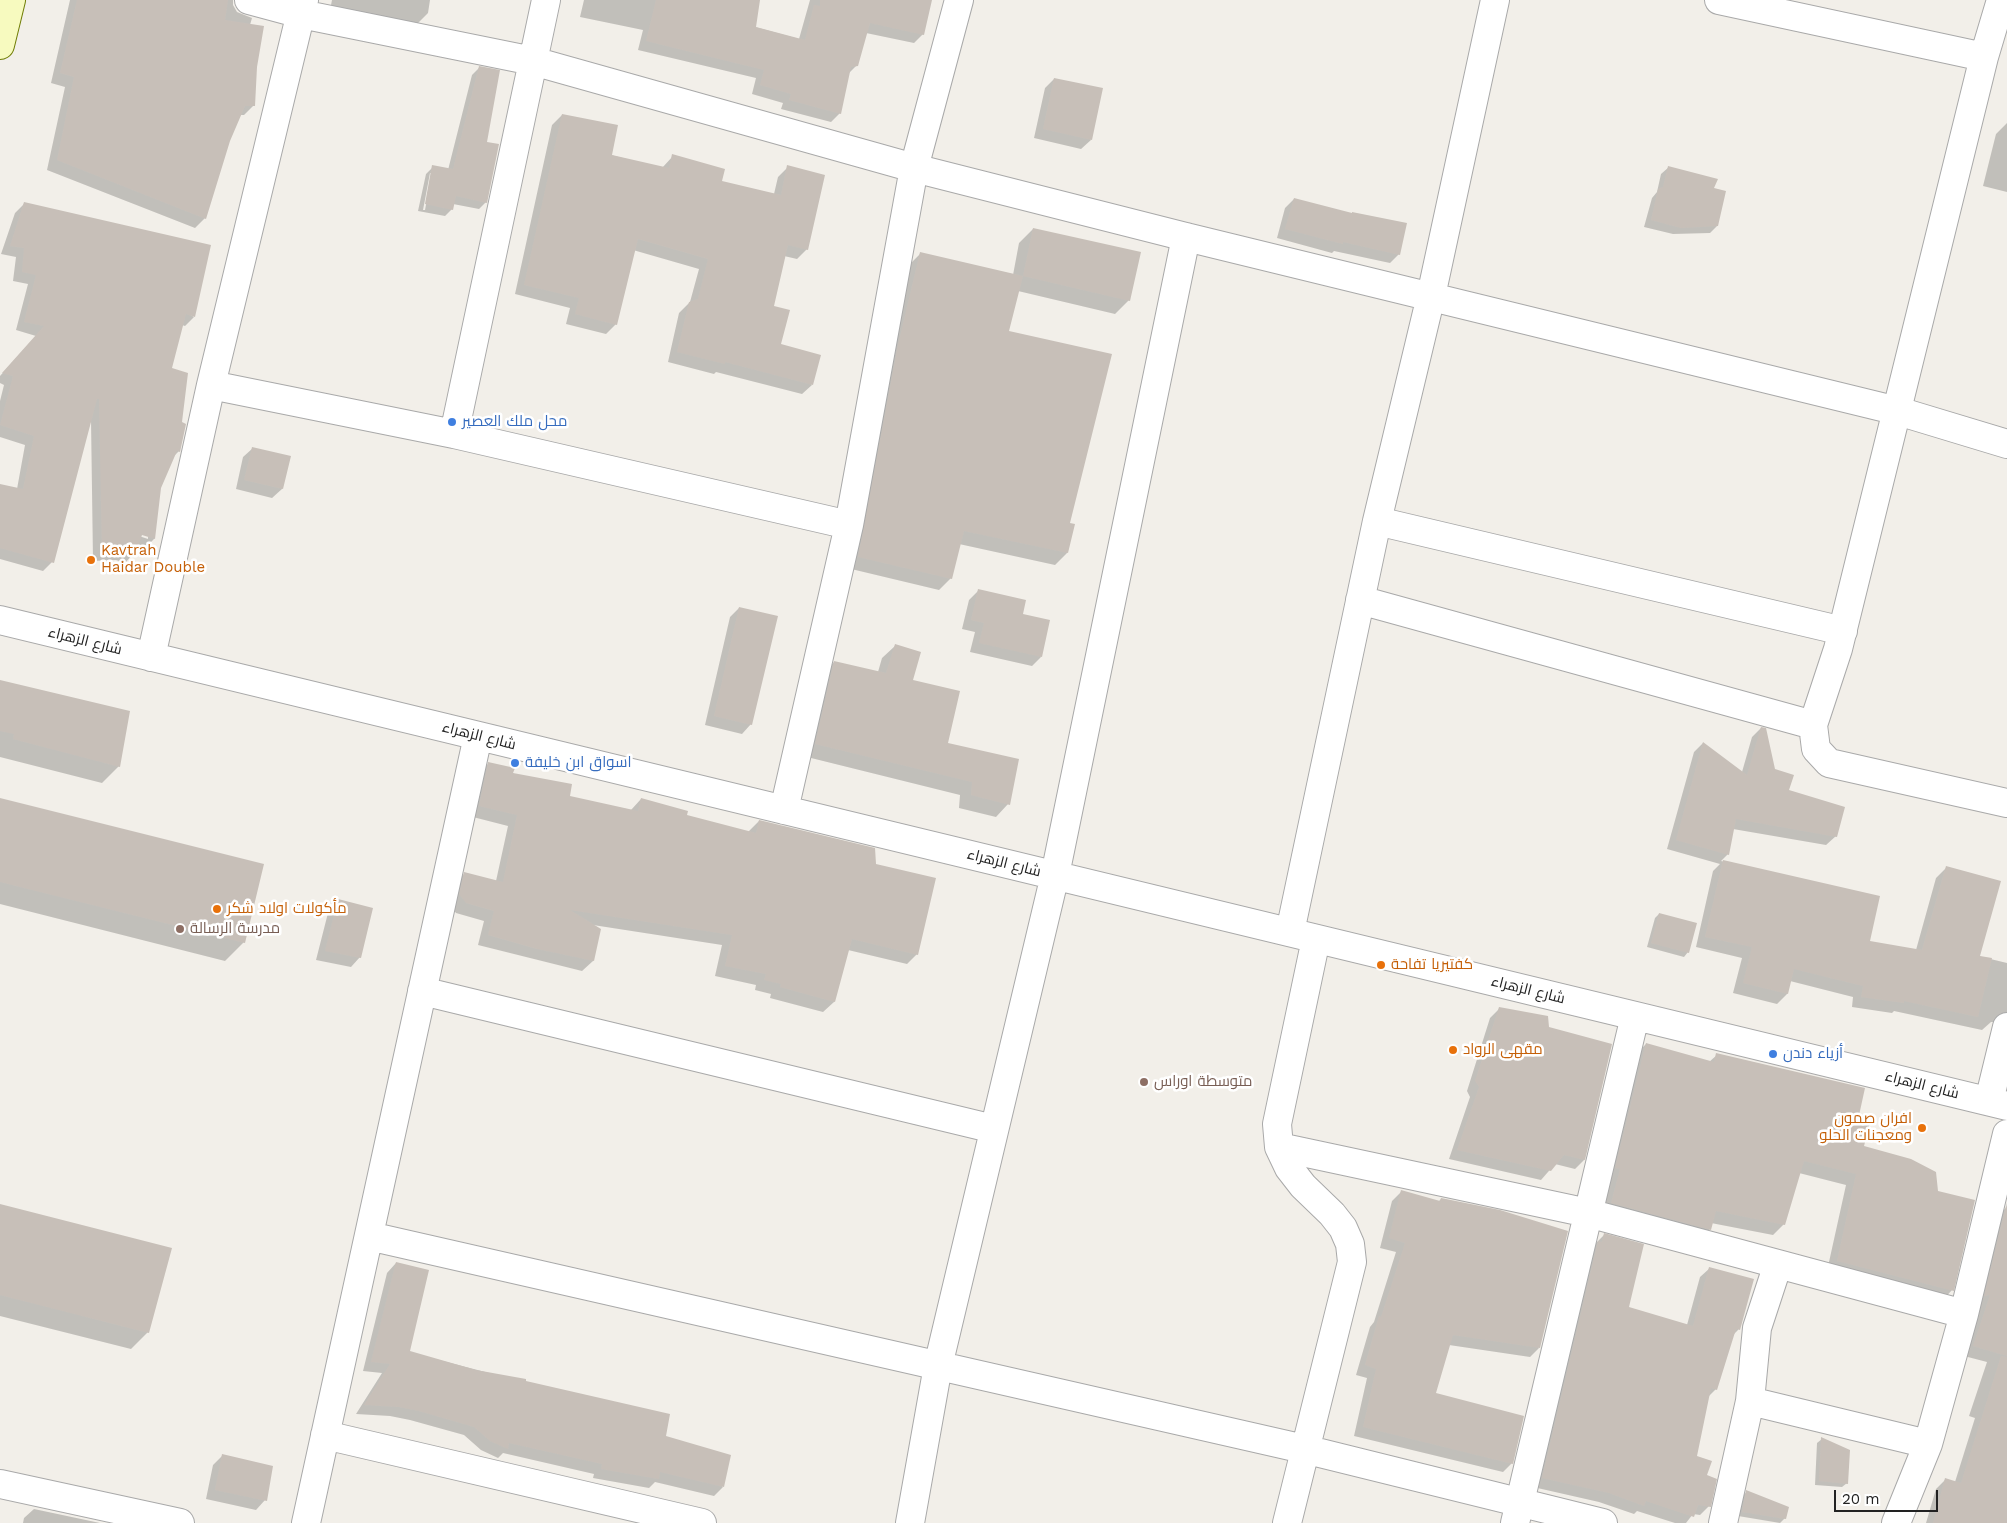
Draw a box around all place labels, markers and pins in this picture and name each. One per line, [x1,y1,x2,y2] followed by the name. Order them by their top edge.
[462,413,567,431] place label: محل ملك العصير
[446,416,458,428] marker: محل ملك العصير
[101,542,205,577] place label: Kavtrah Haidar Double
[85,554,97,566] marker: Kavtrah Haidar Double
[525,754,631,772] place label: اسواق ابن خليفة
[509,757,521,769] marker: اسواق ابن خليفة
[227,900,347,918] place label: مأكولات اولاد شكر
[211,903,223,915] marker: مأكولات اولاد شكر
[190,920,280,938] place label: مدرسة الرسالة
[174,923,186,935] marker: مدرسة الرسالة
[1391,956,1473,974] place label: كفتيريا تفاحة
[1375,959,1387,971] marker: كفتيريا تفاحة
[1463,1041,1543,1059] place label: مقهى الرواد
[1447,1044,1459,1056] marker: مقهى الرواد
[1783,1045,1843,1063] place label: أزياء دندن
[1767,1048,1779,1060] marker: أزياء دندن
[1154,1073,1252,1091] place label: متوسطة اوراس
[1138,1076,1150,1088] marker: متوسطة اوراس
[1819,1110,1912,1145] place label: افران صمون ومعجنات الحلو
[1916,1122,1928,1134] marker: افران صمون ومعجنات الحلو

